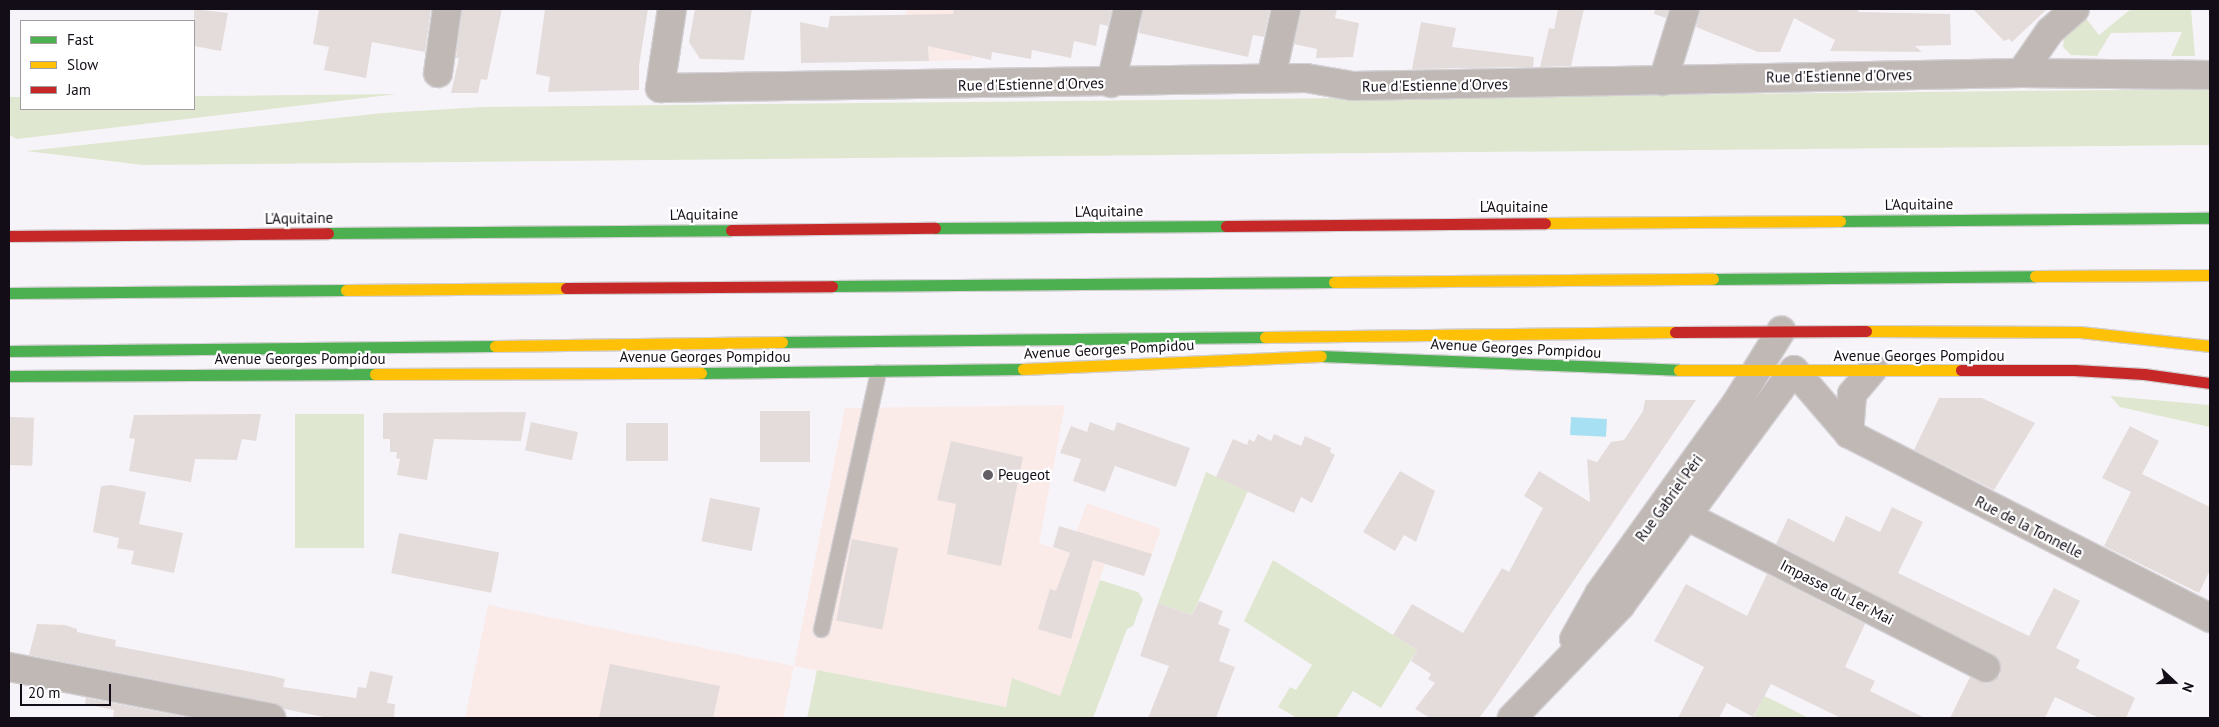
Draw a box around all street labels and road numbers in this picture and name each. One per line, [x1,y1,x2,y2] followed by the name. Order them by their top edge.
[1766,66,1912,86] street label: Rue d'Estienne d'Orves
[958,74,1104,94] street label: Rue d'Estienne d'Orves
[1362,75,1508,95] street label: Rue d'Estienne d'Orves
[1885,194,1953,214] street label: L'Aquitaine
[1480,198,1548,216] street label: L'Aquitaine
[1075,201,1143,221] street label: L'Aquitaine
[670,204,738,224] street label: L'Aquitaine
[265,208,333,228] street label: L'Aquitaine
[1430,335,1602,361] street label: Avenue Georges Pompidou
[1023,336,1195,362] street label: Avenue Georges Pompidou
[1833,347,2005,365] street label: Avenue Georges Pompidou
[619,348,791,366] street label: Avenue Georges Pompidou
[214,350,386,368] street label: Avenue Georges Pompidou
[1631,451,1707,545] street label: Rue Gabriel Péri
[1972,492,2086,562] street label: Rue de la Tonnelle
[1777,556,1897,628] street label: Impasse du 1er Mai

